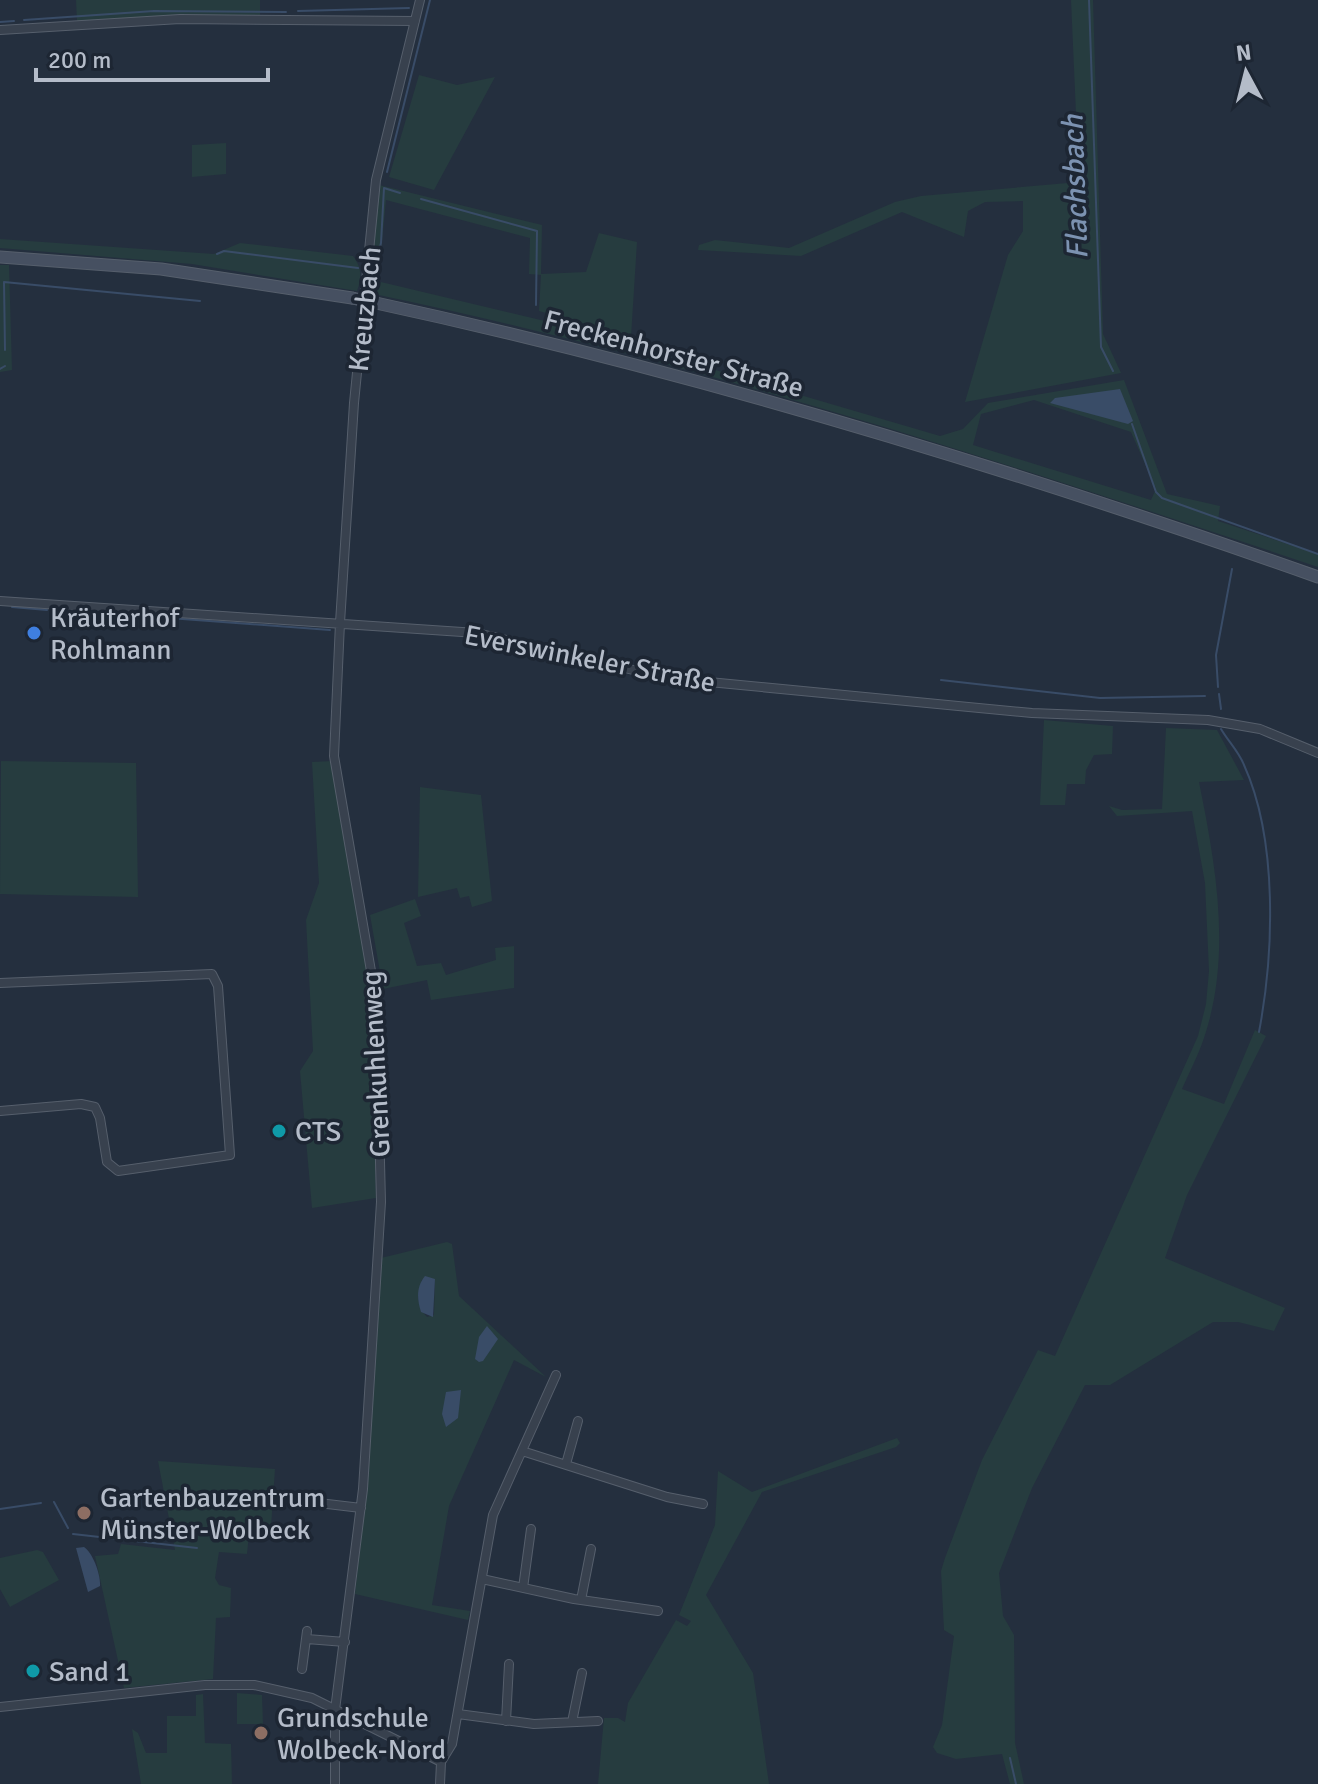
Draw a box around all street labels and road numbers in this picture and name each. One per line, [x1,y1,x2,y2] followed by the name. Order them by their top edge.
[342,245,388,373] street label: Kreuzbach
[540,303,807,405] street label: Freckenhorster Straße
[461,618,718,700] street label: Everswinkeler Straße
[354,970,398,1158] street label: Grenkuhlenweg

